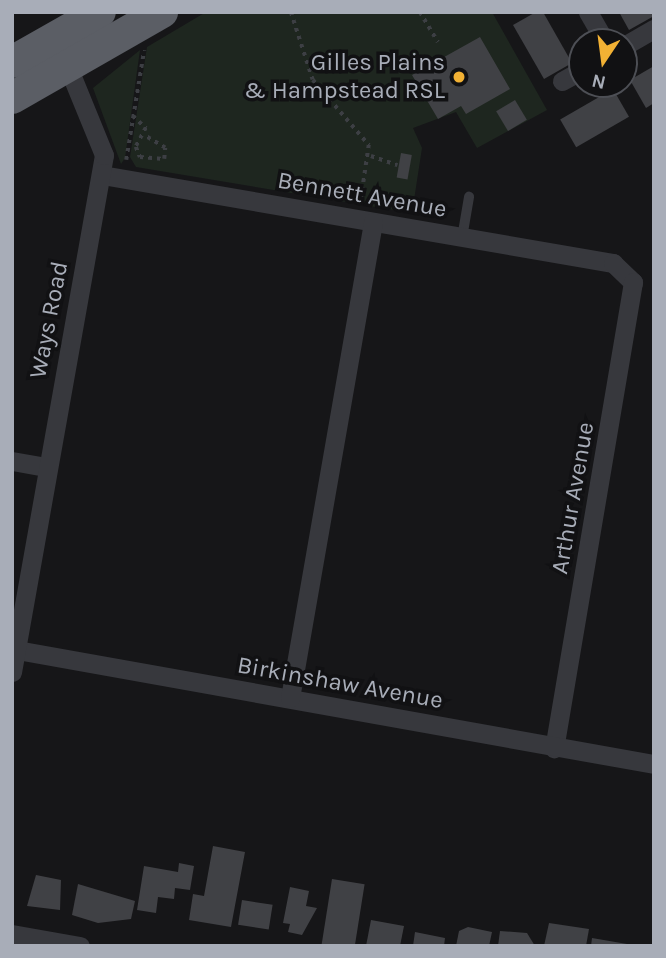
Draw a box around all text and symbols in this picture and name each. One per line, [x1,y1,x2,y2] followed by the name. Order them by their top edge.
[568,28,638,98] north arrow
[244,49,445,105] place label: Gilles Plains & Hampstead RSL
[451,69,467,85] marker: Gilles Plains & Hampstead RSL
[590,69,608,94] text: N
[275,166,449,224] street label: Bennett Avenue
[24,259,74,381] street label: Ways Road
[545,420,601,576] street label: Arthur Avenue
[235,651,445,715] street label: Birkinshaw Avenue

